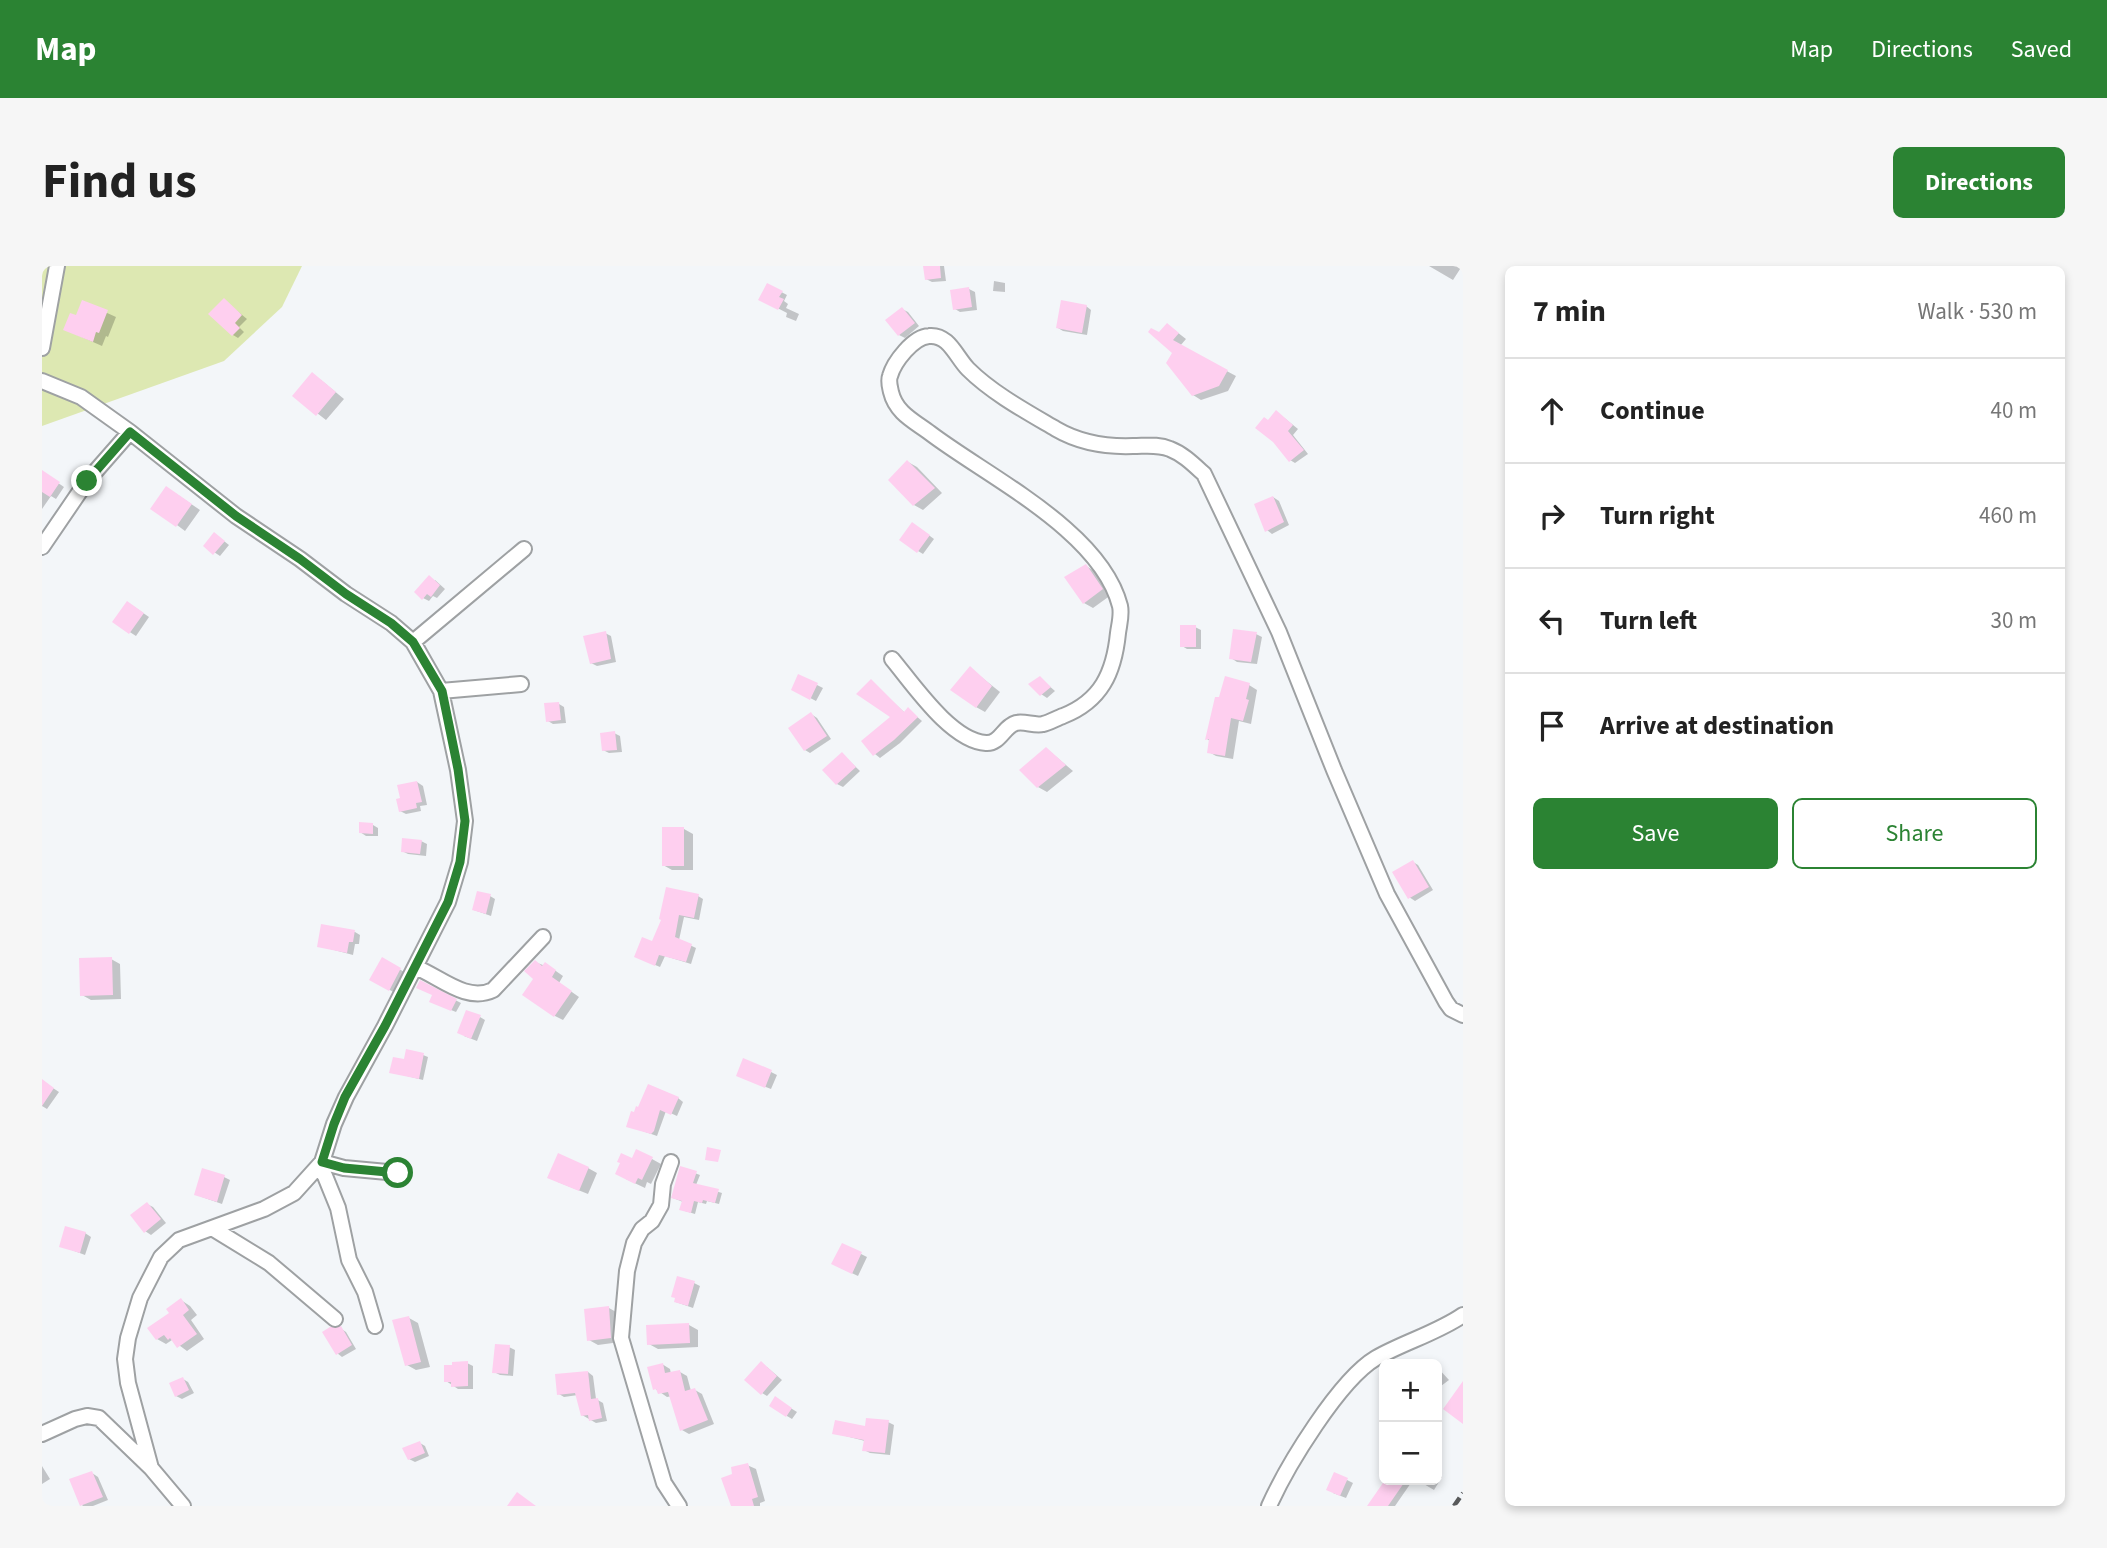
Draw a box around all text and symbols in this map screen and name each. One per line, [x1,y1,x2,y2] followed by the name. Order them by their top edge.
[35,26,96,73] text: Map
[1790,32,1833,67] text: Map
[1871,32,1973,67] text: Directions
[2011,32,2072,67] text: Saved
[42,147,197,217] text: Find us
[1893,147,2065,218] button: Directions
[1533,290,1606,333] text: 7 min
[1918,295,2037,328] text: Walk · 530 m
[1533,392,1571,430] icon: ahead
[1600,392,1705,429] text: Continue
[1990,394,2037,427] text: 40 m
[71,465,102,496] route end
[1533,497,1571,535] icon: right
[1600,497,1715,534] text: Turn right
[1979,499,2037,532] text: 460 m
[1533,602,1571,640] icon: left
[1600,602,1697,639] text: Turn left
[1990,604,2037,637] text: 30 m
[1533,707,1571,745] icon: arrive
[1600,707,1834,744] text: Arrive at destination
[1533,798,1778,869] button: Save
[1792,798,2037,869] button: Share
[382,1157,413,1188] route start
[1379,1359,1442,1485] map controls
[1379,1359,1442,1422] button: +
[1379,1422,1442,1485] button: −

